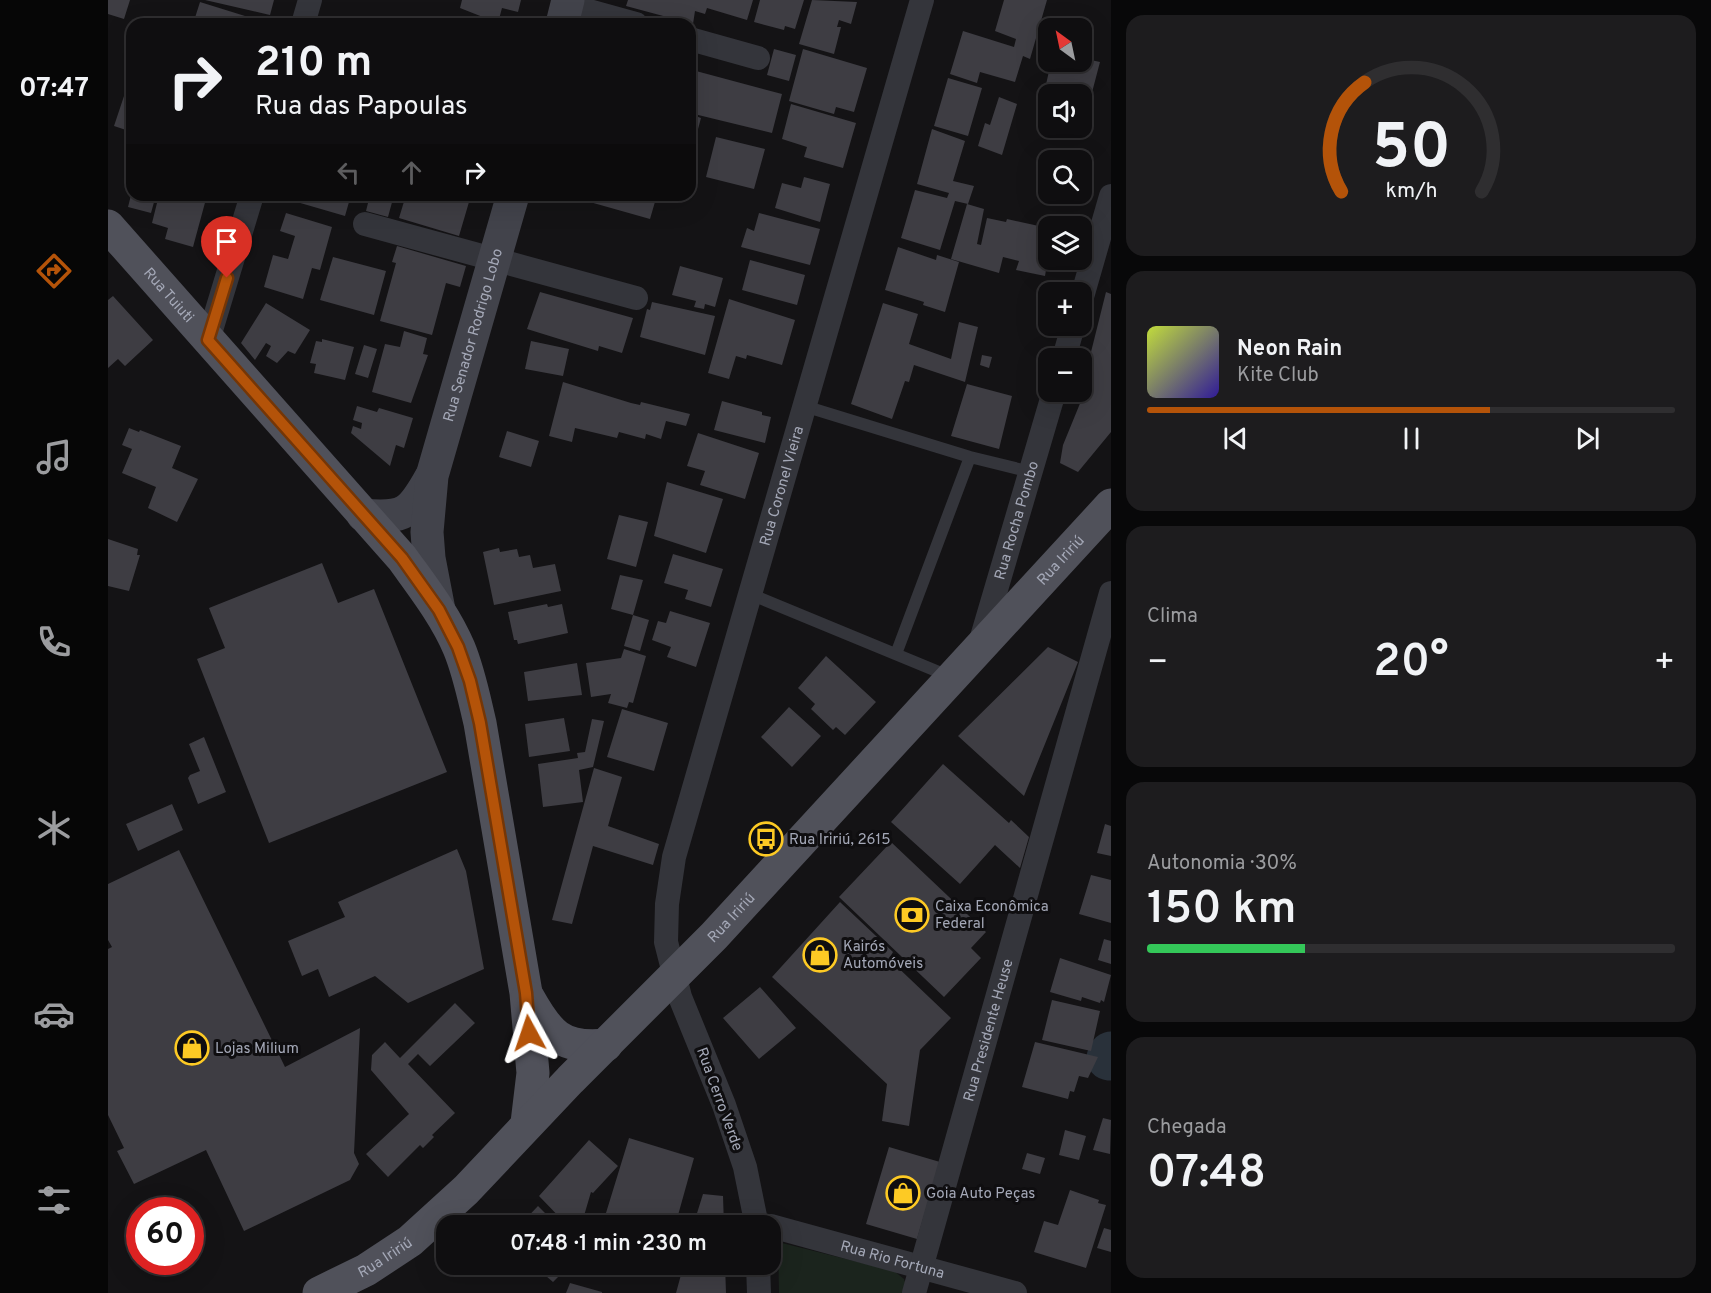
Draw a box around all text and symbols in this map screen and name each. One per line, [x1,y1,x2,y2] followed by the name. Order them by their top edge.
[1038,18,1092,72] north arrow
[1038,18,1092,402] map controls
[255,38,372,91] text: 210 m
[156,42,234,120] icon: right
[19,72,89,106] text: 07:47
[1038,84,1092,138] button: sound
[255,90,468,124] text: Rua das Papoulas
[1371,111,1451,190] text: 50
[1038,150,1092,204] button: search
[332,156,365,189] icon: left
[395,156,428,189] icon: ahead
[458,156,491,189] icon: right
[1385,179,1437,206] text: km/h
[201,216,252,278] pin
[1038,216,1092,270] button: layers
[210,225,243,258] icon: arrive
[440,246,508,424] street label: Rua Senador Rodrigo Lobo
[33,250,75,292] icon: directions
[138,264,197,327] street label: Rua Tuiuti
[1038,282,1092,336] button: +
[1237,336,1342,363] text: Neon Rain
[1038,348,1092,402] button: −
[1237,363,1319,389] text: Kite Club
[1219,422,1252,455] icon: previous
[1395,422,1428,455] icon: pause
[1571,422,1604,455] icon: next
[756,424,809,548] street label: Rua Coronel Vieira
[33,436,75,478] icon: music
[991,459,1044,582] street label: Rua Rocha Pombo
[1034,532,1089,590] street label: Rua Iririú
[1147,604,1198,630] text: Clima
[33,621,75,663] icon: phone
[1373,635,1449,692] text: 20°
[1147,643,1168,685] text: −
[1654,643,1675,685] text: +
[33,807,75,849] icon: climate
[748,821,784,857] bus stop icon: Rua Iririú, 2615
[789,831,890,850] place label: Rua Iririú, 2615
[1147,851,1297,877] text: Autonomia · 30%
[1147,882,1296,939] text: 150 km
[704,889,760,948] street label: Rua Iririú
[894,897,930,933] bank icon: Caixa Econômica Federal
[935,898,1049,934] place label: Caixa Econômica Federal
[802,937,838,973] shop icon: Kairós Automóveis
[843,938,923,974] place label: Kairós Automóveis
[960,957,1019,1104] street label: Rua Presidente Heuse
[33,993,75,1035] icon: car
[497,1001,561,1065] position arrow
[174,1030,210,1066] shop icon: Lojas Milium
[215,1040,299,1059] place label: Lojas Milium
[691,1045,746,1154] street label: Rua Cerro Verde
[1147,1115,1227,1141] text: Chegada
[1147,1146,1266,1203] text: 07:48
[885,1175,921,1211] shop icon: Goia Auto Peças
[33,1179,75,1221] icon: filters
[926,1185,1035,1204] place label: Goia Auto Peças
[126,1197,204,1275] speed limit sign: 60
[510,1231,707,1258] text: 07:48 · 1 min · 230 m
[355,1234,417,1283] street label: Rua Iririú
[838,1237,946,1284] street label: Rua Rio Fortuna

